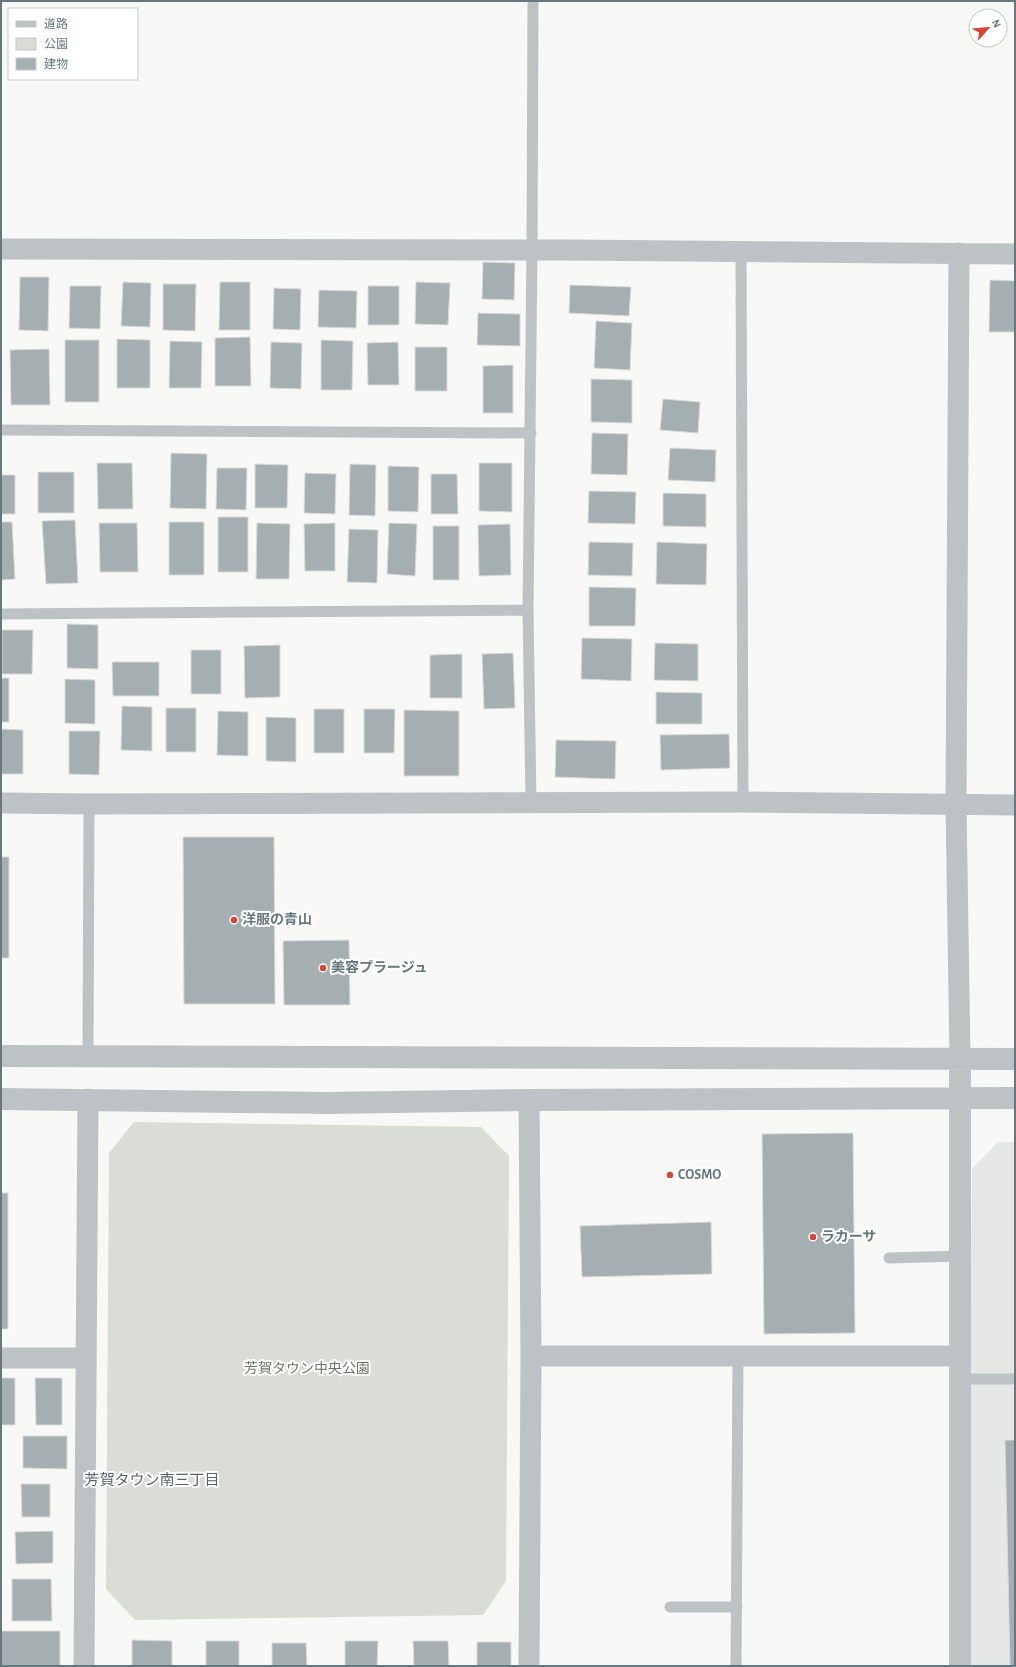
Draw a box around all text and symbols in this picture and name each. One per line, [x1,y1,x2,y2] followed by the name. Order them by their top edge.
[8,8,138,80] legend
[968,8,1008,48] north arrow
[44,17,68,30] text: 道路
[990,18,1003,30] text: N
[44,38,68,50] text: 公園
[44,57,68,70] text: 建物
[242,911,312,927] place label: 洋服の青山
[229,915,239,925] marker: 洋服の青山
[331,960,428,975] place label: 美容プラージュ
[318,963,328,973] marker: 美容プラージュ
[678,1168,721,1182] place label: COSMO
[665,1170,675,1180] marker: COSMO
[821,1230,877,1244] place label: ラカーサ
[808,1232,818,1242] marker: ラカーサ
[244,1361,370,1376] park label: 芳賀タウン中央公園
[84,1472,220,1488] district label: 芳賀タウン南三丁目

